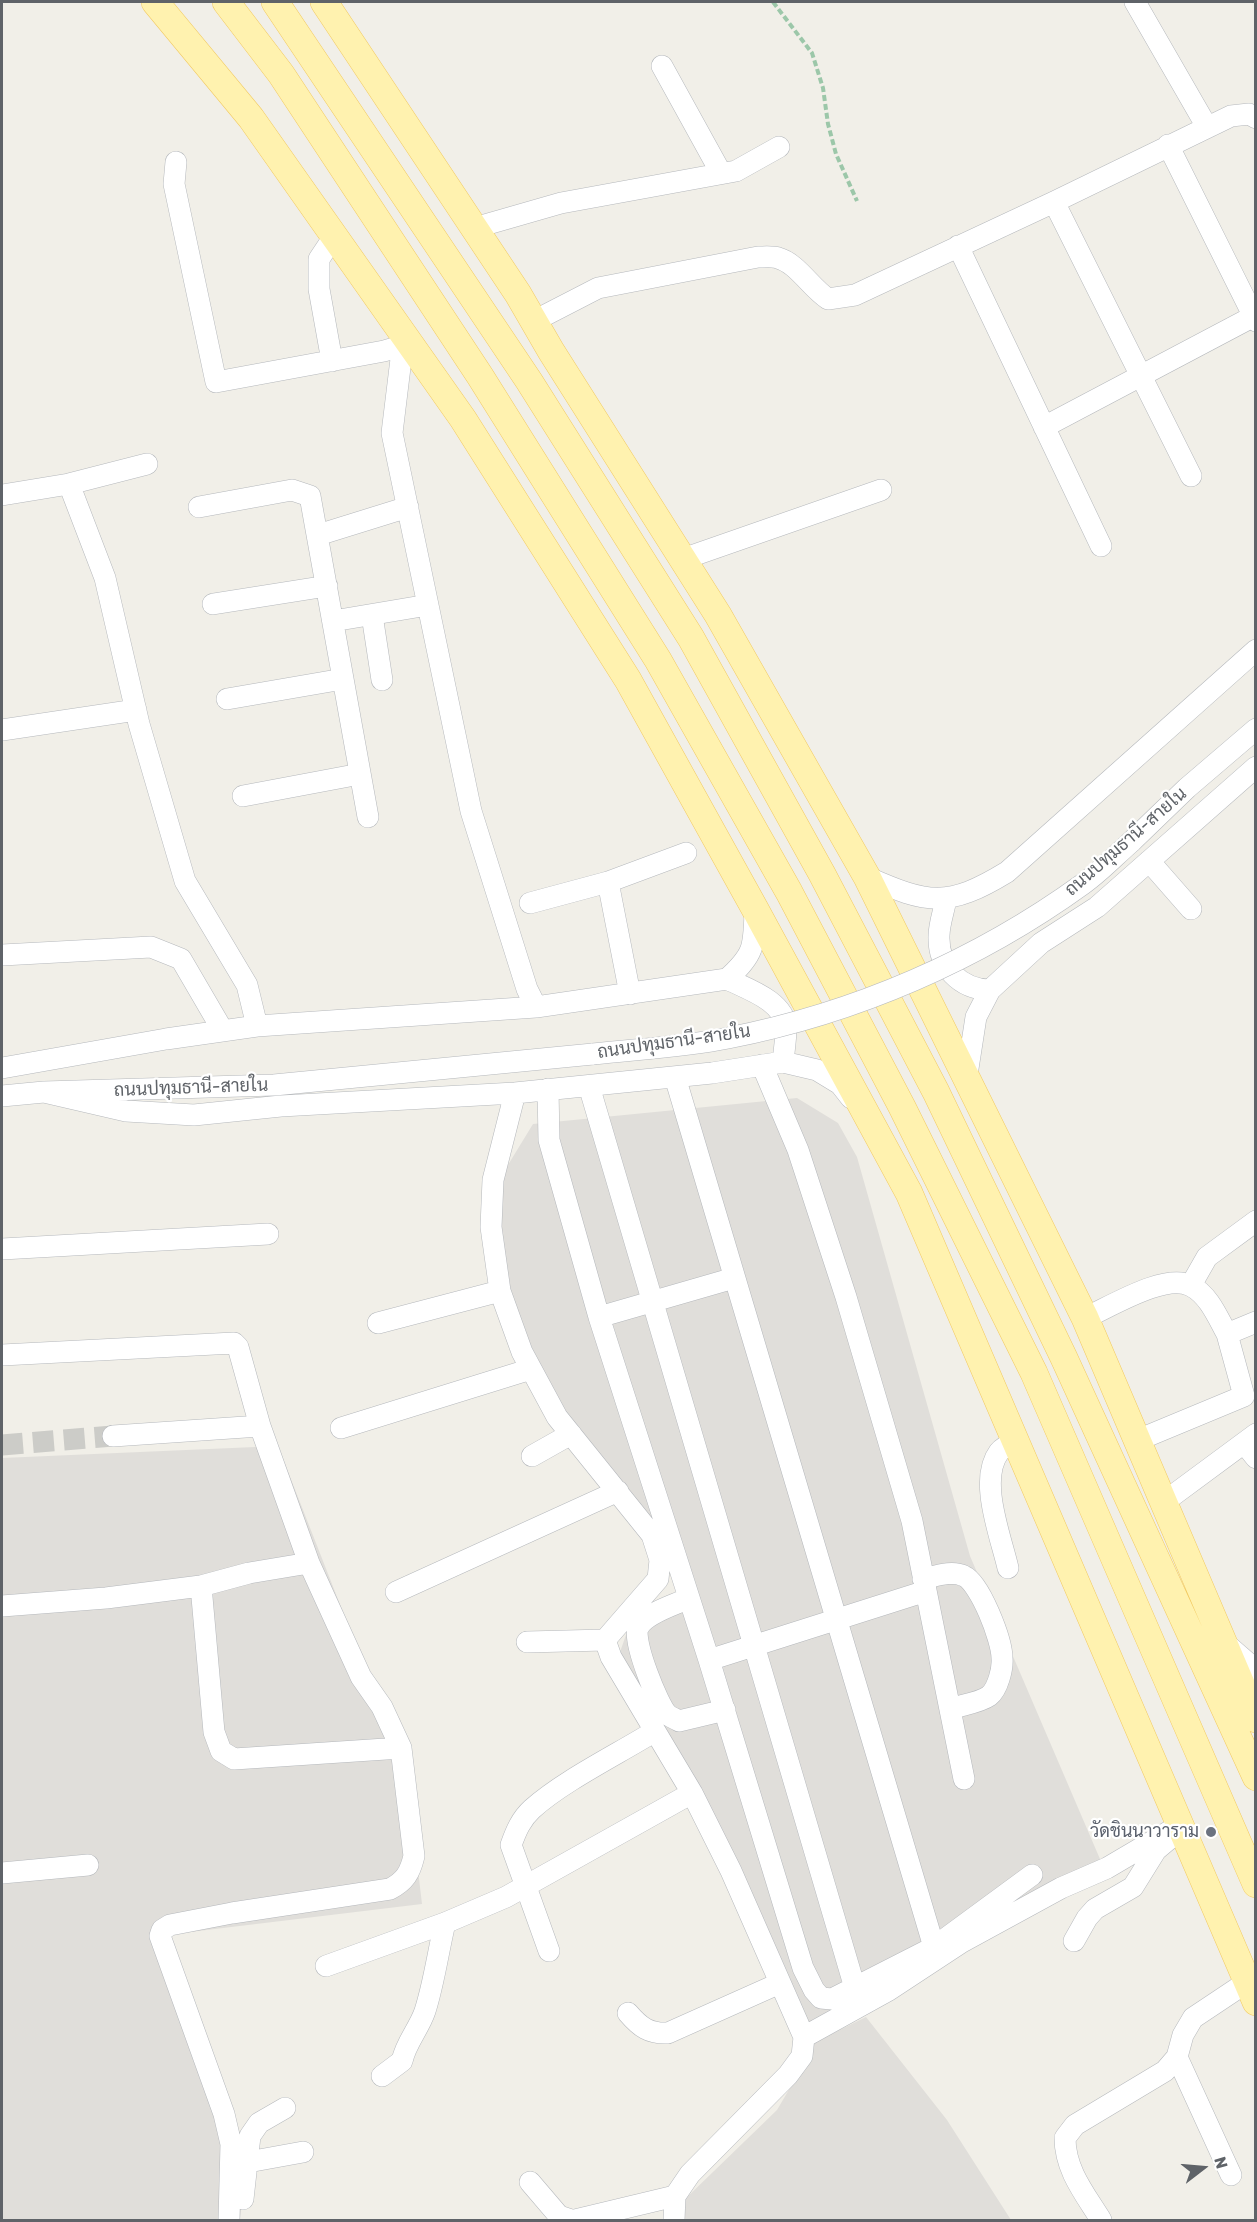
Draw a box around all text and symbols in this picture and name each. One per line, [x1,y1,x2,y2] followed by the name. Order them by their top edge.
[1061,783,1191,901] street label: ถนนปทุมธานี-สายใน
[596,1021,752,1063] street label: ถนนปทุมธานี-สายใน
[113,1075,269,1101] street label: ถนนปทุมธานี-สายใน
[1090,1821,1199,1843] place label: วัดชินนาวาราม
[1204,1825,1218,1839] marker: วัดชินนาวาราม
[1173,2138,1233,2198] north arrow
[1210,2155,1232,2171] text: N

